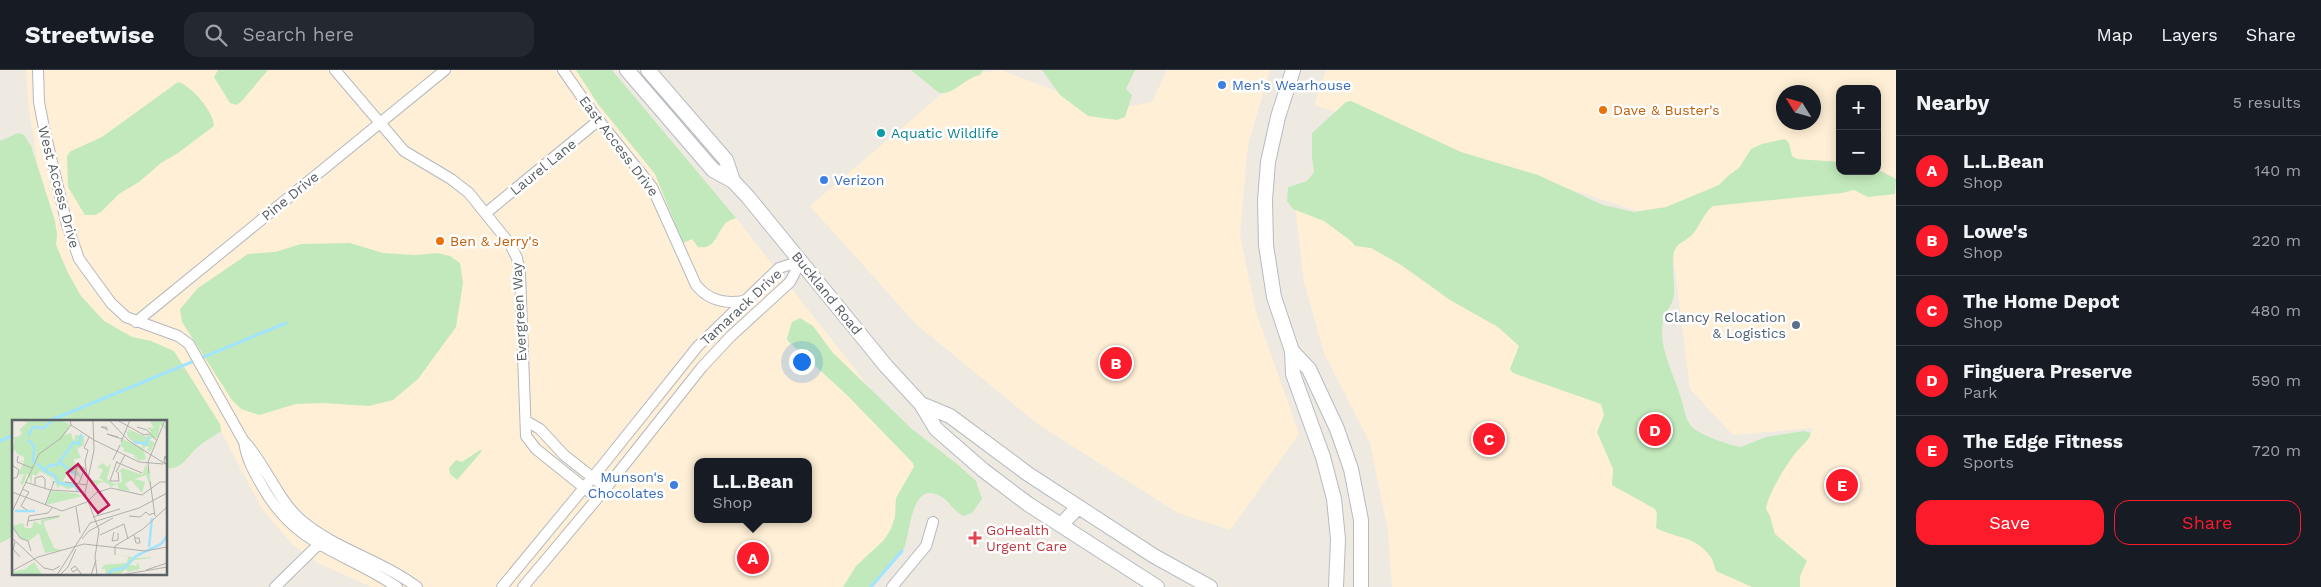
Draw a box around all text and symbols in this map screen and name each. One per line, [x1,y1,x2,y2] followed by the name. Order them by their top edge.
[184,12,534,57] search box
[25,21,154,49] text: Streetwise
[202,21,230,49] icon: search
[242,23,354,46] text: Search here
[2096,24,2133,45] text: Map
[2161,24,2218,45] text: Layers
[2246,24,2296,45] text: Share
[1232,77,1351,93] place label: Men's Wearhouse
[1216,79,1228,91] marker: Men's Wearhouse
[1776,85,1821,130] north arrow
[1836,85,1881,175] map controls
[1836,85,1881,130] button: +
[1916,90,1989,115] text: Nearby
[576,93,662,199] street label: East Access Drive
[2233,93,2301,112] text: 5 results
[1613,102,1720,118] place label: Dave & Buster's
[1597,104,1609,116] marker: Dave & Buster's
[35,124,83,250] street label: West Access Drive
[891,125,999,141] place label: Aquatic Wildlife
[875,127,887,139] marker: Aquatic Wildlife
[1836,130,1881,175] button: −
[507,136,579,198] street label: Laurel Lane
[1963,150,2044,173] text: L.L.Bean
[1927,161,1937,180] text: A
[2254,161,2301,180] text: 140 m
[258,168,322,224] street label: Pine Drive
[834,172,884,188] place label: Verizon
[1963,173,2003,192] text: Shop
[818,174,830,186] marker: Verizon
[1963,220,2028,243] text: Lowe's
[1927,231,1937,250] text: B
[2252,231,2301,250] text: 220 m
[450,233,539,249] place label: Ben & Jerry's
[434,235,446,247] marker: Ben & Jerry's
[1963,243,2003,262] text: Shop
[789,248,865,338] street label: Buckland Road
[508,261,530,362] street label: Evergreen Way
[697,265,785,349] street label: Tamarack Drive
[1963,290,2119,313] text: The Home Depot
[1927,301,1937,320] text: C
[2251,301,2301,320] text: 480 m
[1664,309,1786,341] place label: Clancy Relocation & Logistics
[1963,313,2003,332] text: Shop
[1790,319,1802,331] marker: Clancy Relocation & Logistics
[1100,344,1132,382] pin: B
[789,349,815,375] your location
[1963,360,2132,383] text: Finguera Preserve
[1926,371,1938,390] text: D
[2251,371,2301,390] text: 590 m
[1963,383,1997,402] text: Park
[1639,411,1671,449] pin: D
[12,420,168,574] inset map
[1473,420,1505,458] pin: C
[1963,430,2123,453] text: The Edge Fitness
[1927,441,1937,460] text: E
[2252,441,2301,460] text: 720 m
[1963,453,2014,472] text: Sports
[694,458,812,523] popup
[1826,466,1858,504] pin: E
[588,469,664,501] place label: Munson's Chocolates
[712,470,794,493] text: L.L.Bean
[668,479,680,491] marker: Munson's Chocolates
[712,493,752,512] text: Shop
[1916,500,2104,545] button: Save
[2114,500,2301,545] button: Share
[986,522,1067,554] place label: GoHealth Urgent Care
[968,531,982,545] marker: GoHealth Urgent Care
[737,539,769,577] pin: A

